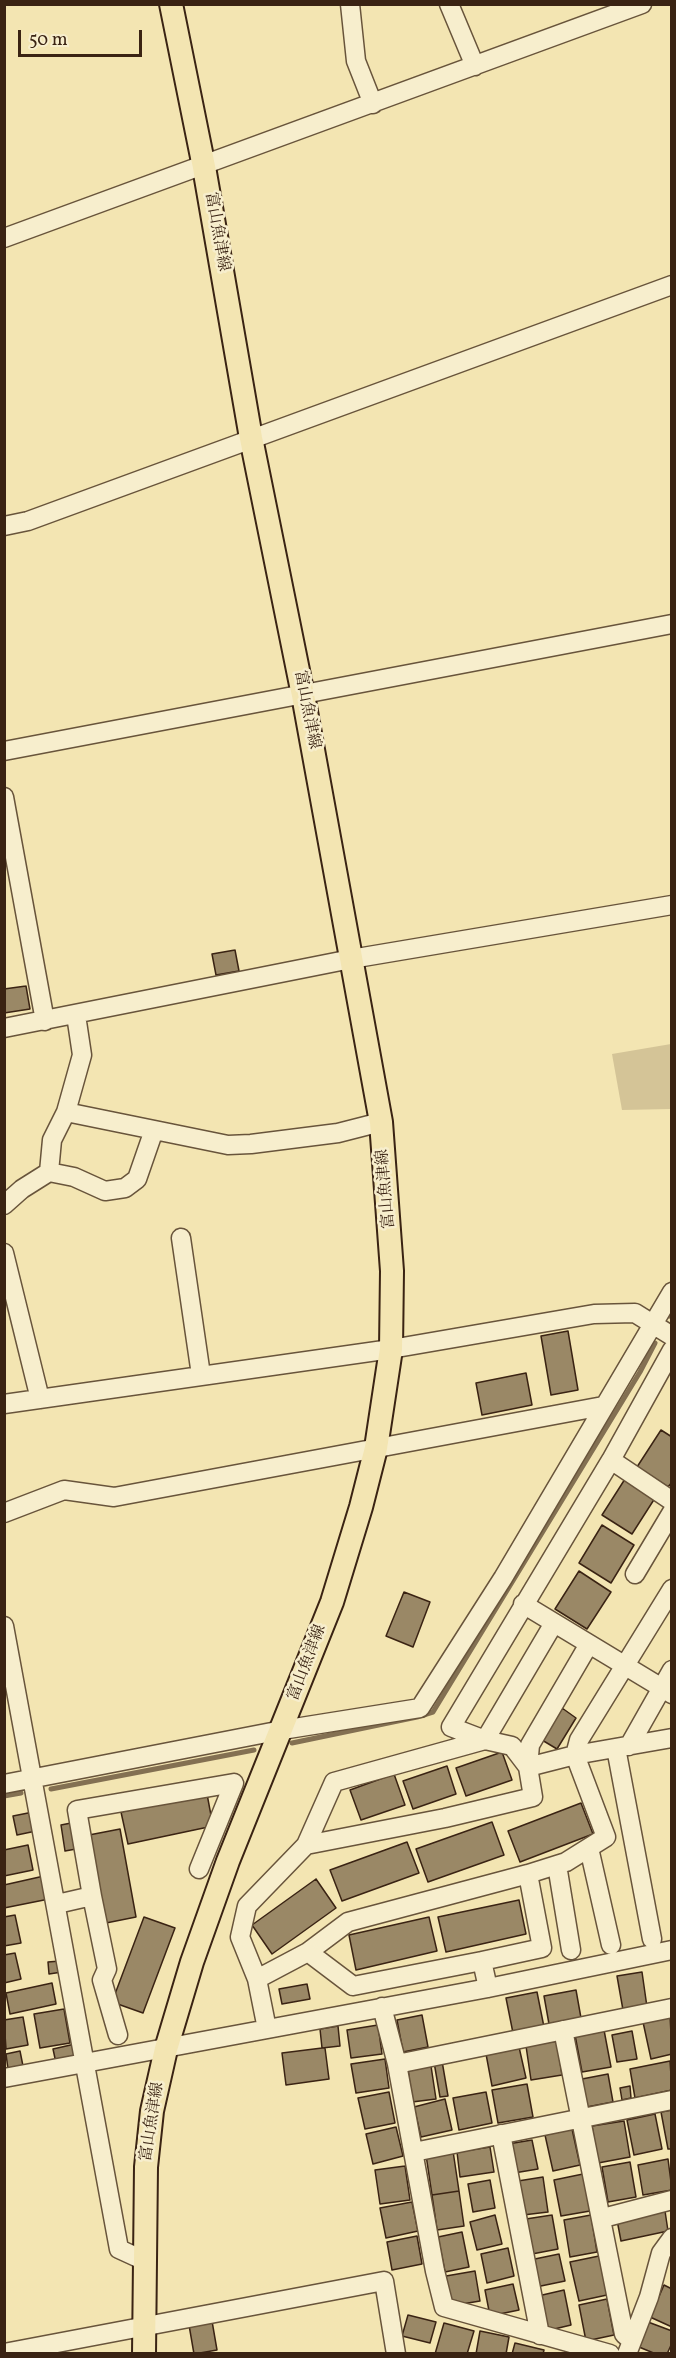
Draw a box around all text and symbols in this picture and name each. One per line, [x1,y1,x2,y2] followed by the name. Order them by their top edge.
[21,18,146,56] scale bar
[29,28,68,53] text: 50 m
[200,191,232,273] street label: 富山魚津線
[289,669,323,751] street label: 富山魚津線
[374,1148,400,1230] street label: 富山魚津線
[285,1622,331,1704] street label: 富山魚津線
[137,2081,169,2163] street label: 富山魚津線

